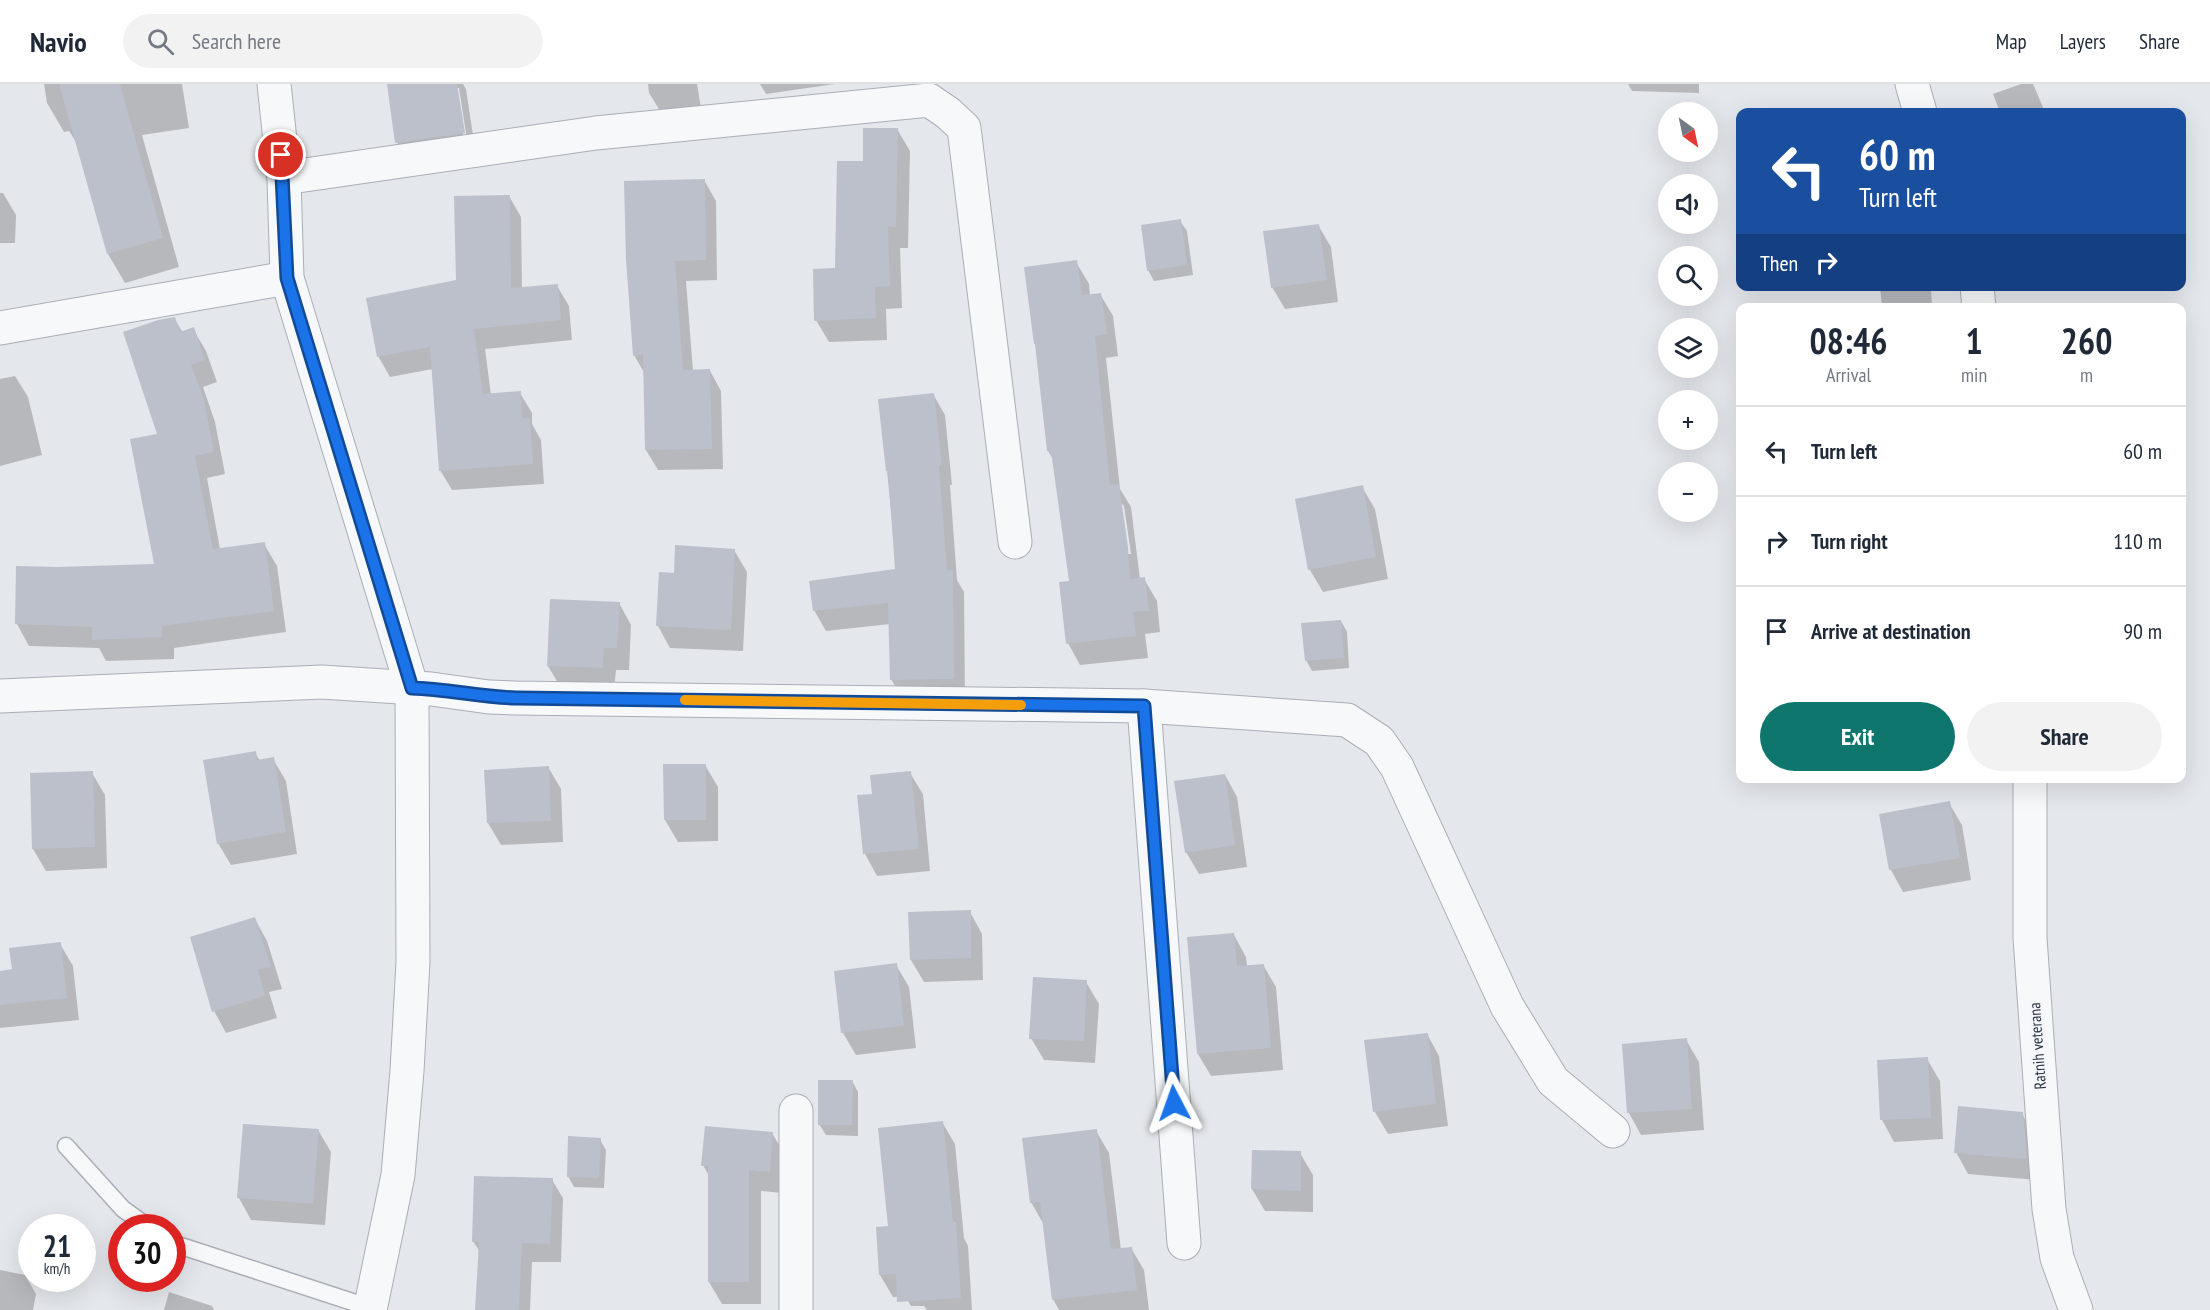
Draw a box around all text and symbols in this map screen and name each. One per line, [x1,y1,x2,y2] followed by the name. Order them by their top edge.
[123,14,543,68] search box
[30,23,87,60] text: Navio
[144,25,177,58] icon: search
[192,27,281,55] text: Search here
[1996,28,2027,55] text: Map
[2060,28,2106,55] text: Layers
[2139,28,2180,55] text: Share
[1658,102,1718,162] north arrow
[1658,102,1718,522] map controls
[1859,127,1936,182] text: 60 m
[255,129,306,180] pin
[1760,132,1838,210] icon: left
[264,138,297,171] icon: arrive
[1658,174,1718,234] button: sound
[1859,180,1937,214] text: Turn left
[1658,246,1718,306] button: search
[1810,246,1843,279] icon: right
[1760,249,1798,277] text: Then
[1810,317,1887,364] text: 08:46
[1965,317,1983,364] text: 1
[2061,317,2112,364] text: 260
[1658,318,1718,378] button: layers
[1826,362,1871,388] text: Arrival
[1961,362,1987,388] text: min
[2080,362,2093,388] text: m
[1658,390,1718,450] button: +
[1760,435,1793,468] icon: left
[1811,437,1877,465] text: Turn left
[2123,437,2162,465] text: 60 m
[1658,462,1718,522] button: −
[1760,525,1793,558] icon: right
[1811,527,1888,555] text: Turn right
[2113,527,2162,555] text: 110 m
[1760,615,1793,648] icon: arrive
[1811,617,1971,645] text: Arrive at destination
[2123,617,2162,645] text: 90 m
[1760,702,1955,771] button: Exit
[1967,702,2162,771] button: Share
[2024,1002,2050,1090] street label: Ratnih veterana
[1142,1071,1206,1135] position arrow
[108,1214,186,1292] speed limit sign: 30
[43,1226,71,1265] text: 21
[44,1259,70,1278] text: km/h

